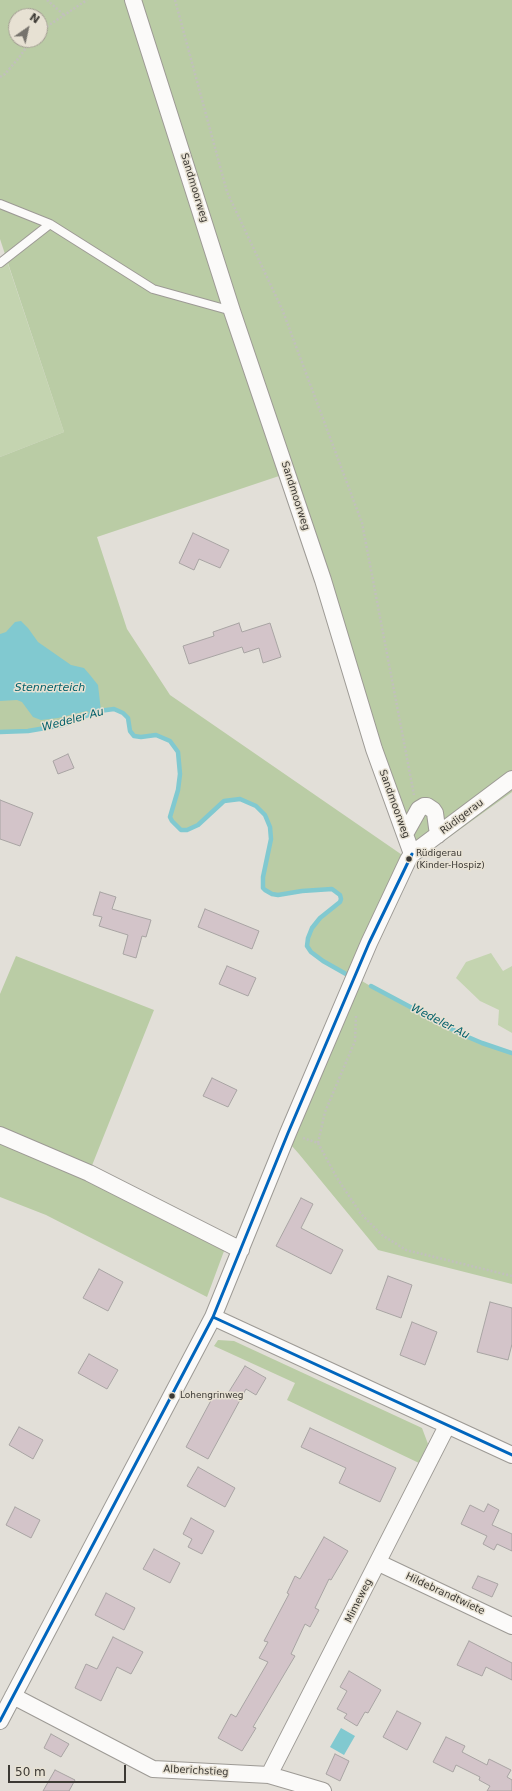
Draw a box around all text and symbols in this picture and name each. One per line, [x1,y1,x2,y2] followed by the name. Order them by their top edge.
[8,8,48,48] north arrow
[27,10,42,26] text: N
[178,152,210,224] street label: Sandmoorweg
[278,460,312,532] street label: Sandmoorweg
[15,681,85,695] water label: Stennerteich
[41,705,105,735] water label: Wedeler Au
[376,768,412,840] street label: Sandmoorweg
[438,797,486,837] street label: Rüdigerau
[416,849,485,870] place label: Rüdigerau (Kinder-Hospiz)
[404,854,414,864] marker: Rüdigerau (Kinder-Hospiz)
[409,1002,471,1042] water label: Wedeler Au
[167,1391,177,1401] marker: Lohengrinweg
[180,1391,244,1401] place label: Lohengrinweg
[404,1570,486,1618] street label: Hildebrandtwiete
[343,1577,375,1625] street label: Mimeweg
[10,1757,128,1783] scale bar
[163,1763,229,1779] street label: Alberichstieg
[15,1765,46,1779] text: 50 m

